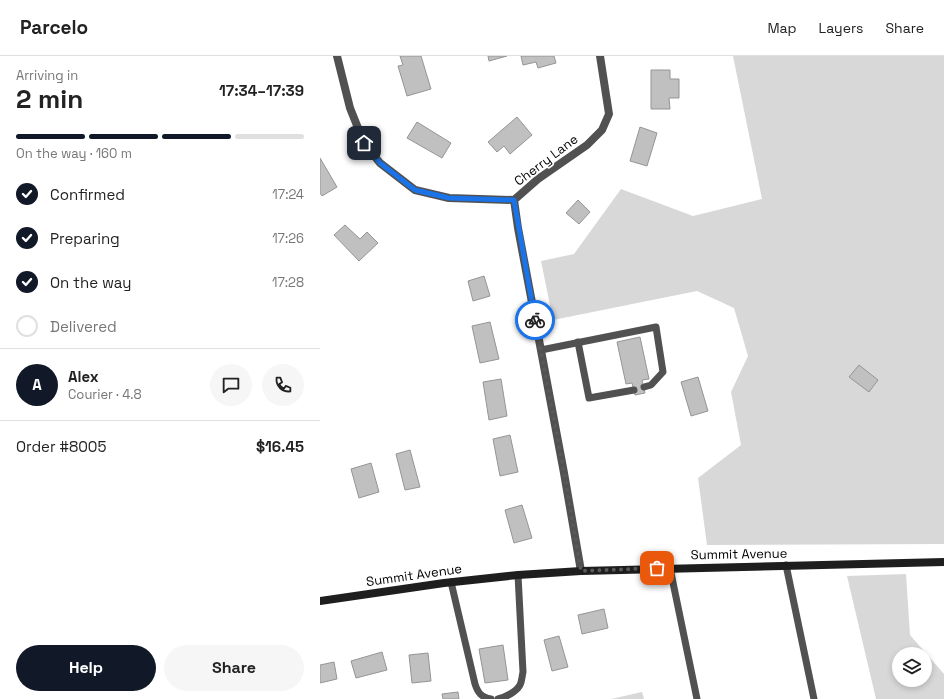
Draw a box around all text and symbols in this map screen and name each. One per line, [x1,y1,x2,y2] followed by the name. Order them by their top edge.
[20,15,88,40] text: Parcelo
[767,19,797,37] text: Map
[819,19,863,37] text: Layers
[885,19,924,37] text: Share
[16,67,78,84] text: Arriving in
[219,81,304,100] text: 17:34–17:39
[16,82,83,116] text: 2 min
[347,126,381,160] pin
[511,131,581,189] street label: Cherry Lane
[353,132,375,154] icon: home
[16,145,132,162] text: On the way · 160 m
[16,183,38,205] icon: check
[50,185,125,204] text: Confirmed
[272,186,304,203] text: 17:24
[16,227,38,249] icon: check
[50,229,120,248] text: Preparing
[272,230,304,247] text: 17:26
[16,271,38,293] icon: check
[50,273,131,292] text: On the way
[272,274,304,291] text: 17:28
[515,300,555,340] courier
[524,309,546,331] icon: bike
[50,317,117,336] text: Delivered
[210,364,252,406] button: chat
[262,364,304,406] button: phone
[68,367,99,386] text: Alex
[32,375,42,394] text: A
[68,386,142,403] text: Courier · 4.8
[16,437,106,456] text: Order #8005
[256,437,304,456] text: $16.45
[691,545,787,563] street label: Summit Avenue
[640,551,674,585] pin
[646,557,668,579] icon: bag
[365,560,463,590] street label: Summit Avenue
[16,645,156,691] button: Help
[164,645,304,691] button: Share
[892,647,932,687] map controls
[892,647,932,687] button: layers

